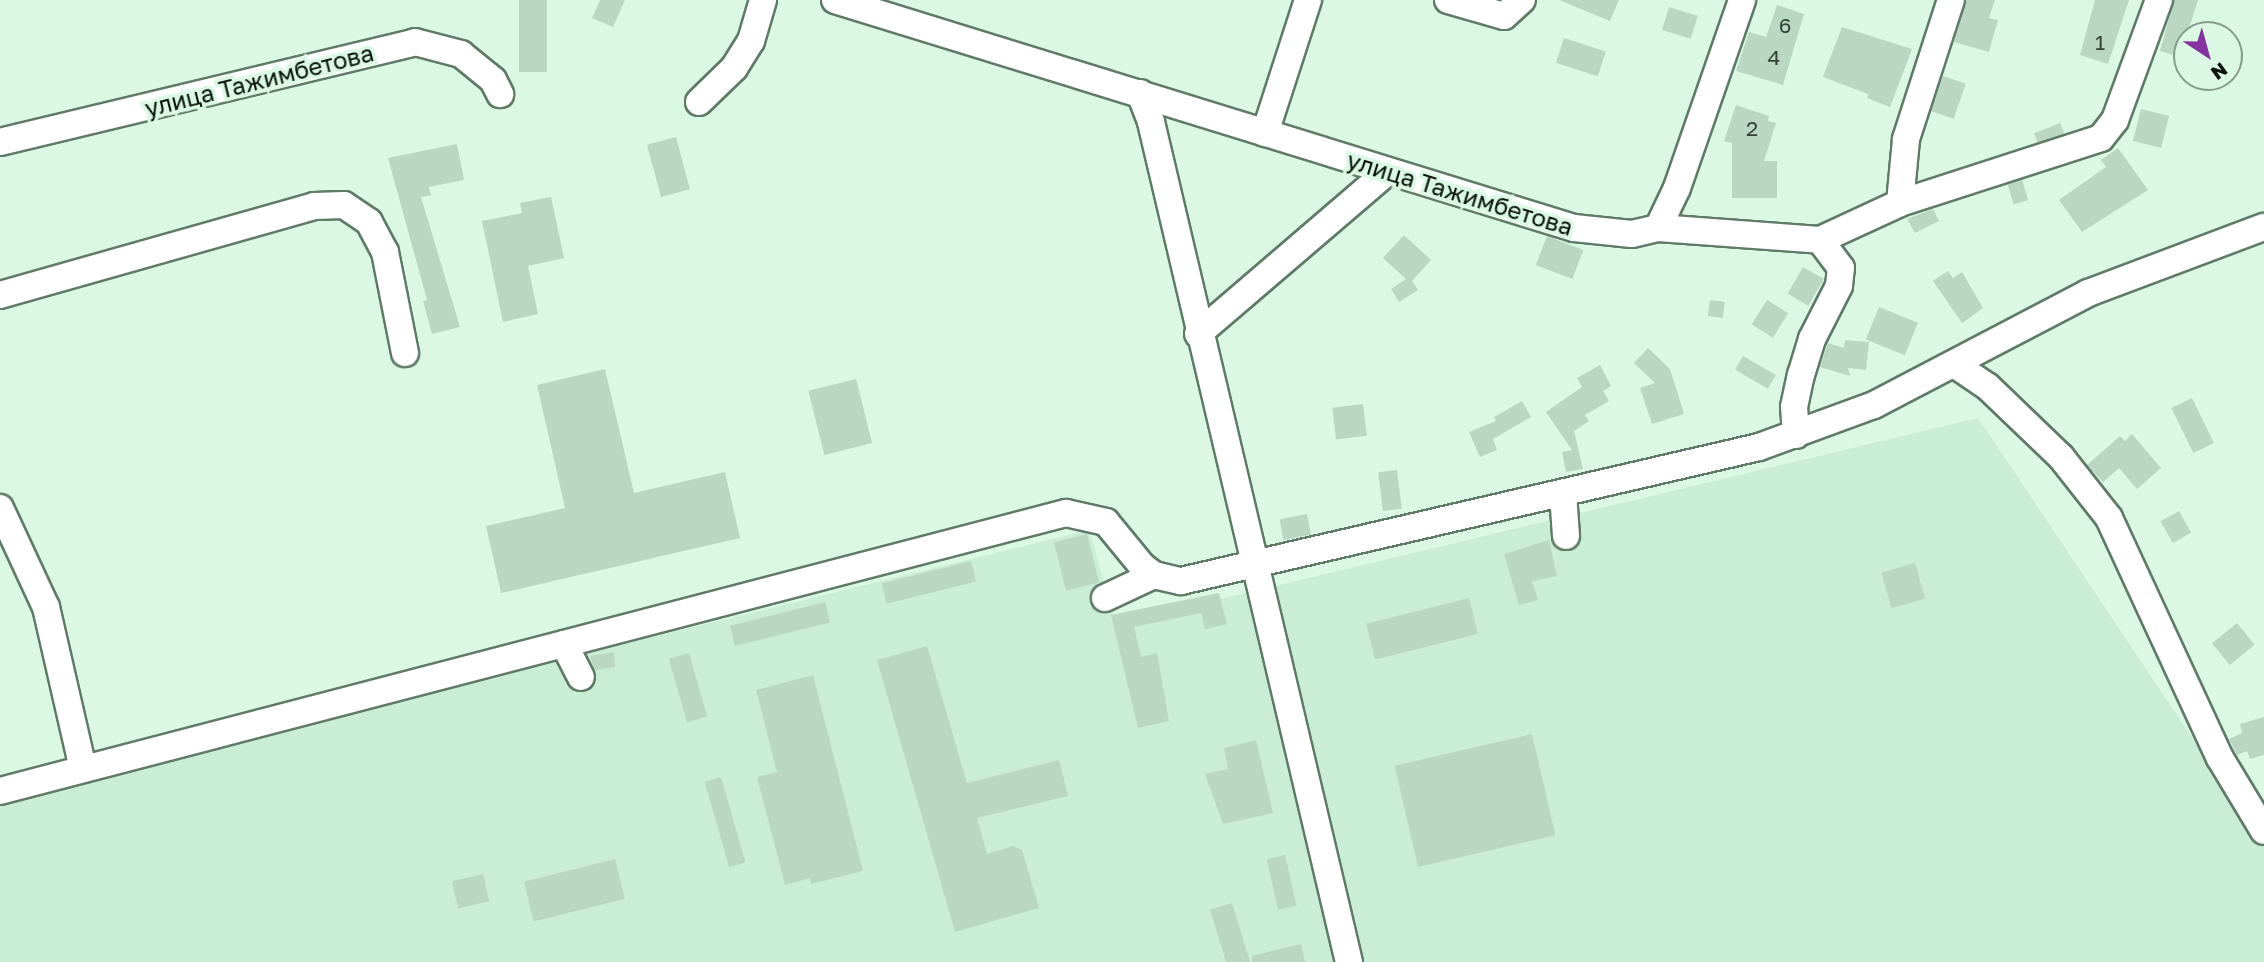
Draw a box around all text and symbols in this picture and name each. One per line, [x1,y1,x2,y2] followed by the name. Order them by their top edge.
[1779,12,1791,38] house number: 6
[2173,21,2243,91] north arrow
[2095,29,2105,55] house number: 1
[142,38,376,122] street label: улица Тажимбетова
[1768,44,1780,70] house number: 4
[2207,58,2232,85] text: N
[1746,115,1758,141] house number: 2
[1344,145,1576,241] street label: улица Тажимбетова

